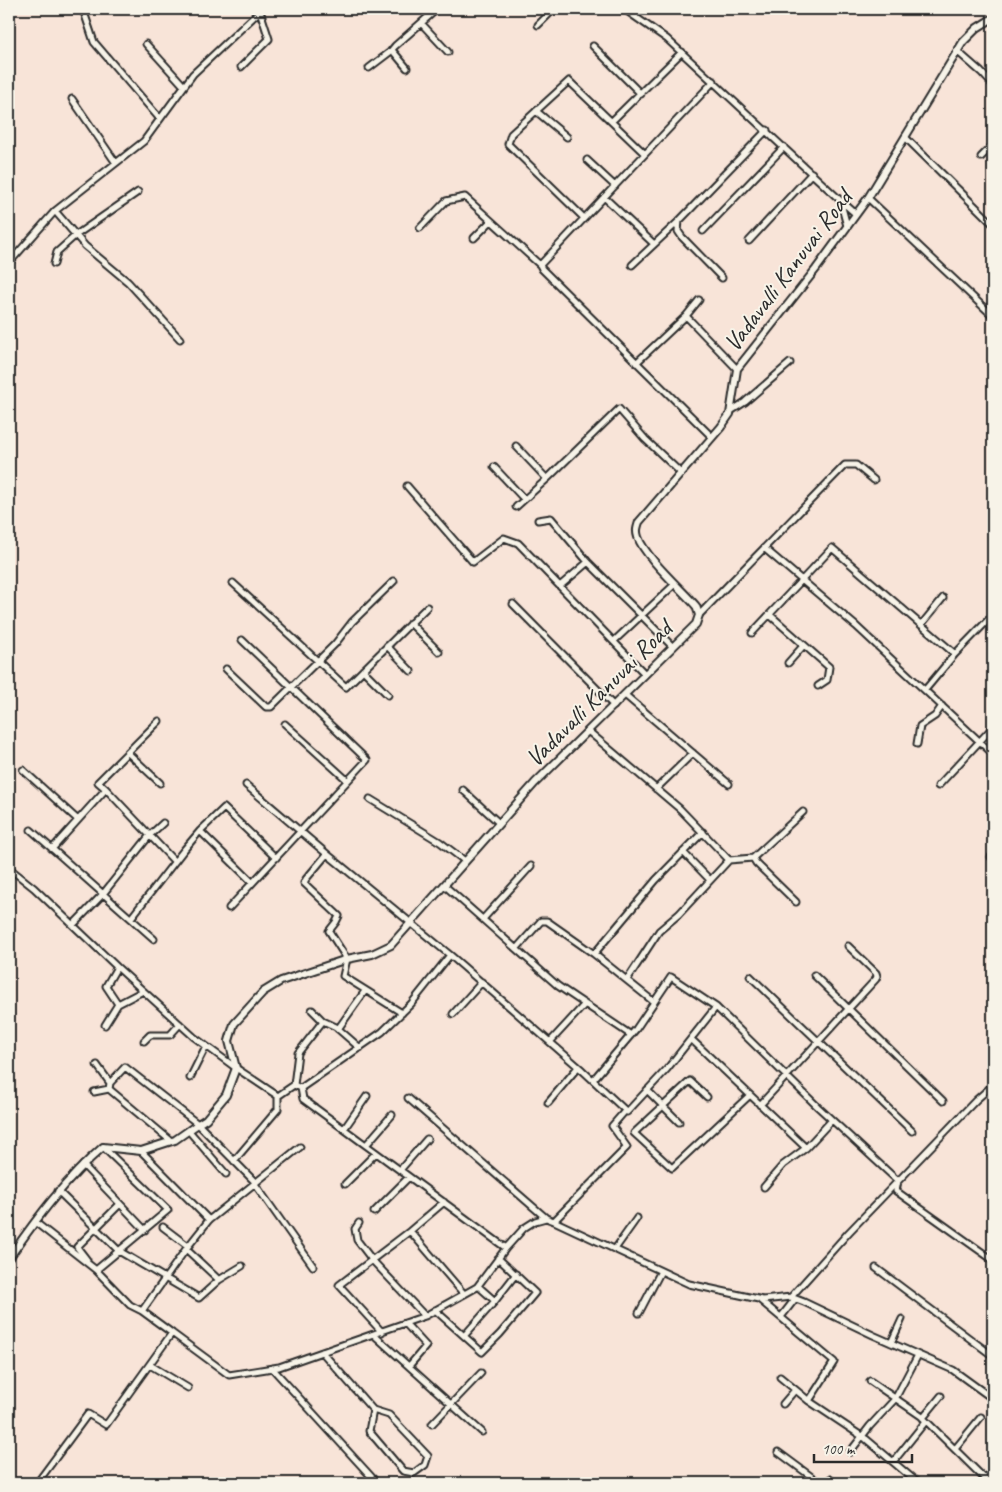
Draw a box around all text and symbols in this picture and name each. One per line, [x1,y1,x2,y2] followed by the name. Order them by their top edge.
[717,180,862,358] street label: Vadavalli Kanuvai Road
[519,611,682,774] street label: Vadavalli Kanuvai Road
[814,1432,912,1464] scale bar
[822,1440,856,1459] text: 100 m

